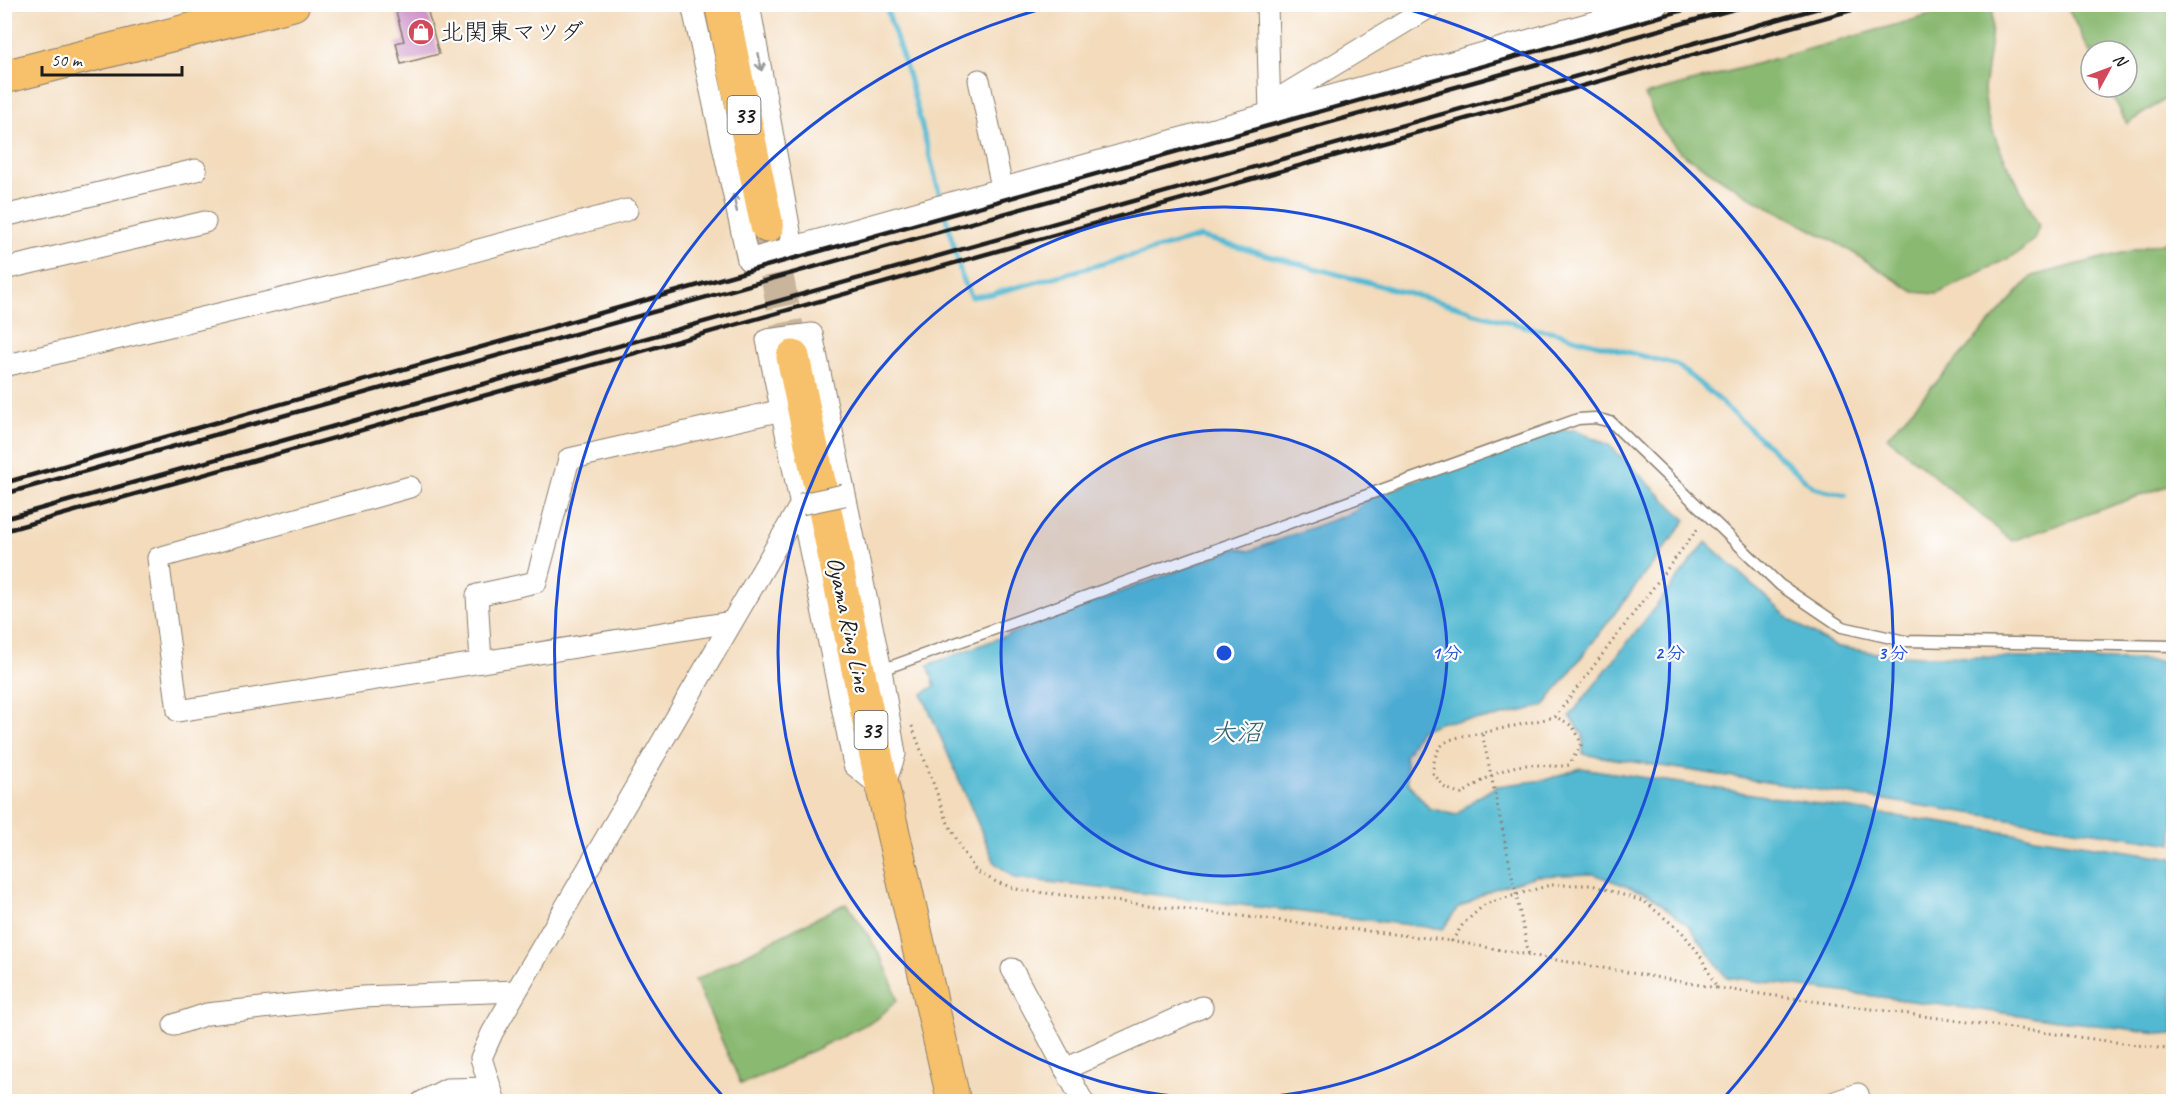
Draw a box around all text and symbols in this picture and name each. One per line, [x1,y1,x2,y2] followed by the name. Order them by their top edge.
[406,17,436,47] shop icon: 北関東マツダ
[440,17,584,47] place label: 北関東マツダ
[42,39,182,77] scale bar
[2079,39,2139,99] north arrow
[51,49,84,71] text: 50 m
[2109,50,2132,72] text: N
[754,52,765,71] one-way arrow
[728,96,760,134] road number: 33
[729,193,740,213] one-way arrow
[820,554,878,696] street label: Oyama Ring Line
[1432,642,1462,664] text: 1 分
[1655,642,1685,664] text: 2 分
[1878,642,1908,664] text: 3 分
[1214,643,1234,663] centre of rings
[854,711,888,749] road number: 33
[1210,716,1264,749] water label: 大沼

